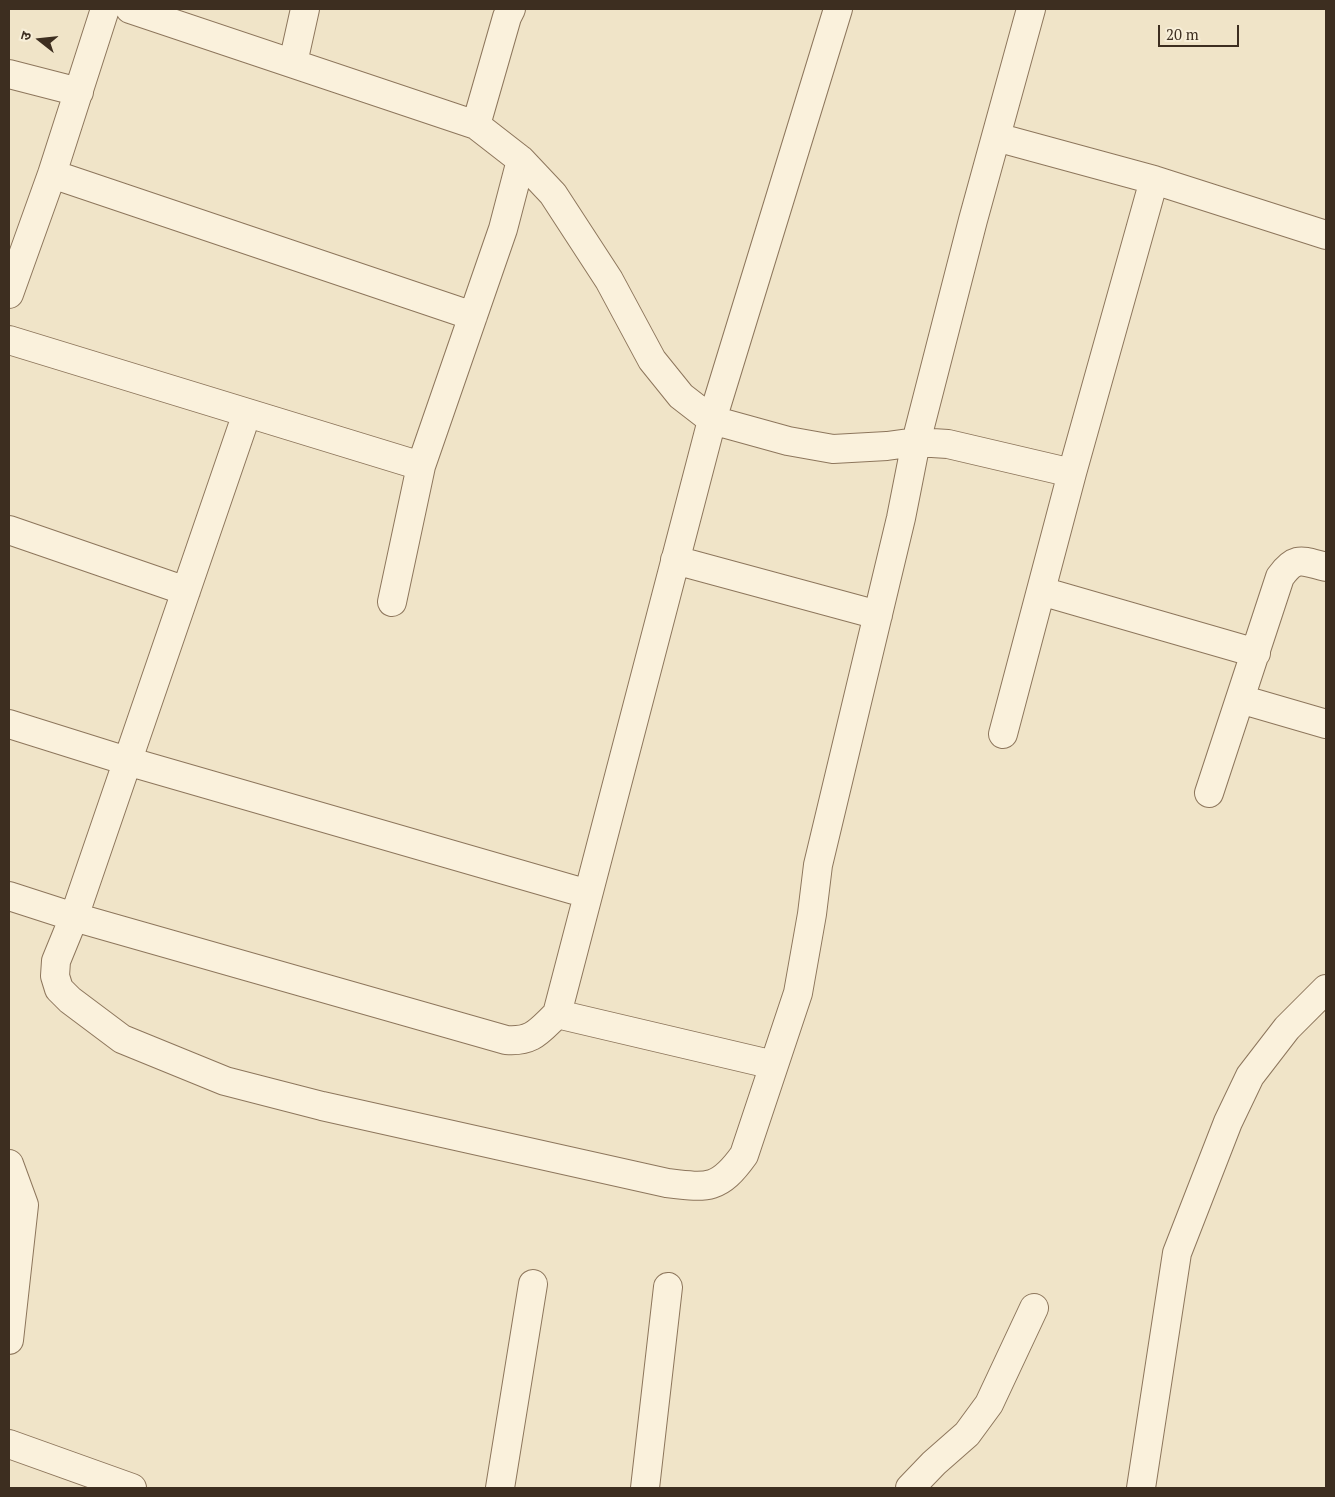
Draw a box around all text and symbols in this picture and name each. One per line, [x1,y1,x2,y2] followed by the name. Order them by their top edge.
[15,15,65,65] north arrow
[1160,15,1241,47] scale bar
[1166,24,1199,44] text: 20 m
[15,29,35,42] text: उ

